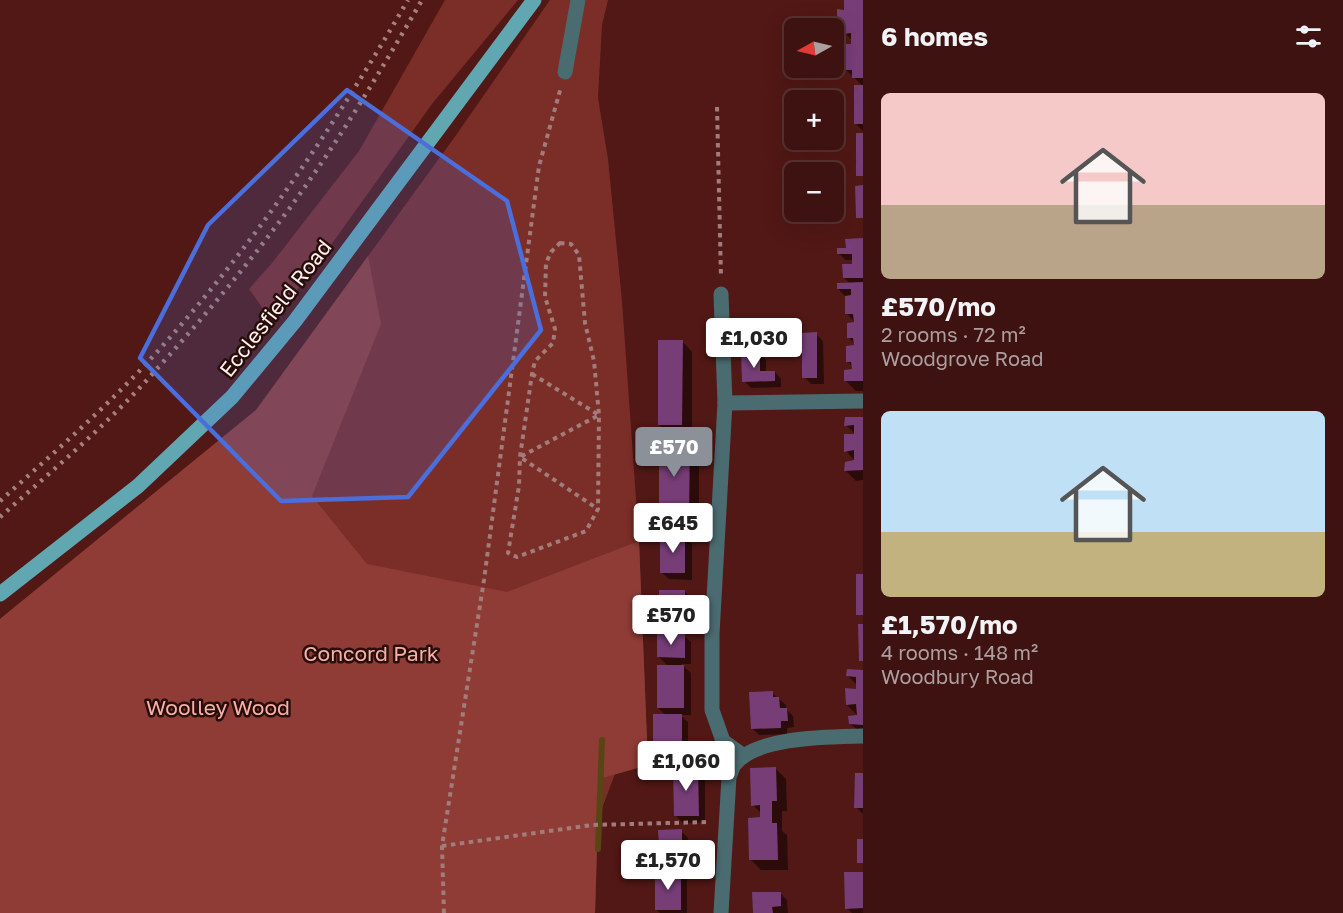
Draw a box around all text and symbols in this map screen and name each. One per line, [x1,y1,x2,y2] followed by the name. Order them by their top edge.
[784,18,844,78] north arrow
[784,18,844,222] map controls
[1292,20,1325,53] icon: filters
[881,21,988,52] text: 6 homes
[784,90,844,150] button: +
[1049,132,1157,240] icon: home
[784,162,844,222] button: −
[213,234,337,382] street label: Ecclesfield Road
[881,291,996,322] text: £570/mo
[705,318,803,369] pin: £1,030
[881,322,1026,346] text: 2 rooms · 72 m²
[720,325,788,349] text: £1,030
[881,346,1044,370] text: Woodgrove Road
[638,427,710,478] pin: £570
[649,434,699,458] text: £570
[1049,450,1157,558] icon: home
[637,503,709,554] pin: £645
[648,510,698,534] text: £645
[635,595,707,646] pin: £570
[646,602,696,626] text: £570
[881,609,1018,640] text: £1,570/mo
[303,640,439,666] park label: Concord Park
[881,640,1038,664] text: 4 rooms · 148 m²
[881,664,1034,688] text: Woodbury Road
[146,694,290,720] park label: Woolley Wood
[637,741,735,792] pin: £1,060
[652,748,720,772] text: £1,060
[619,840,717,891] pin: £1,570
[635,847,701,871] text: £1,570

